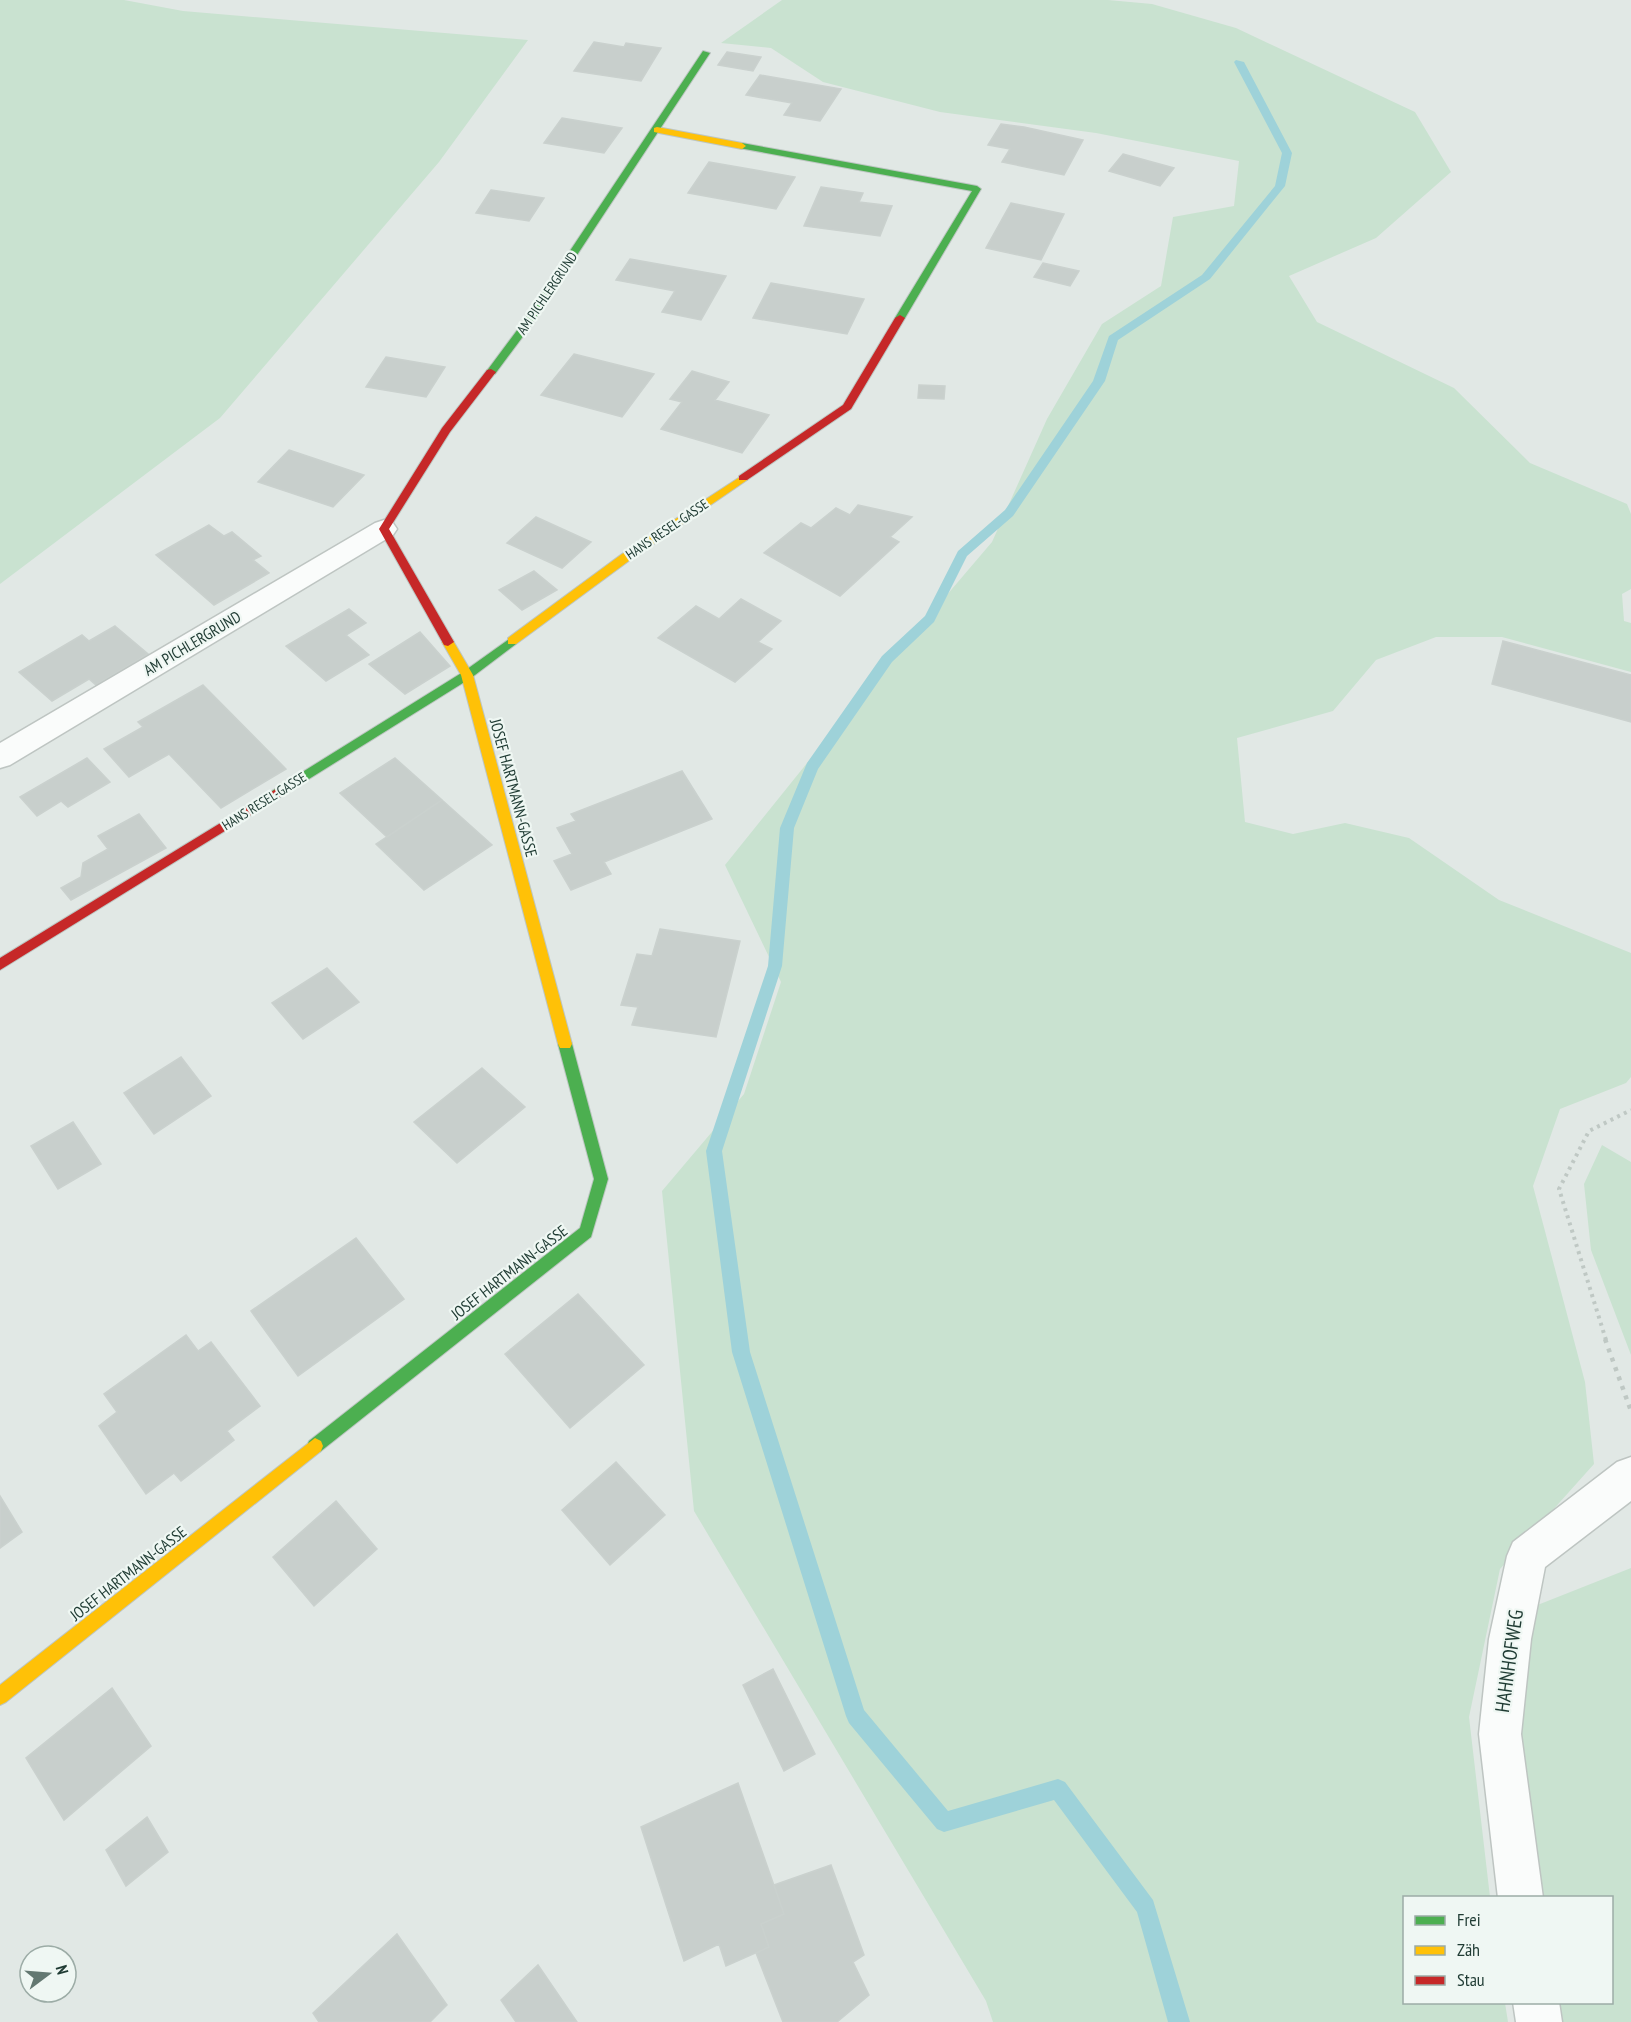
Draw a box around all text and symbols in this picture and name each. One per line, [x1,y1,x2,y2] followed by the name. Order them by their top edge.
[513,248,581,338] street label: AM PICHLERGRUND
[622,495,712,563] street label: HANS RESEL-GASSE
[140,606,244,680] street label: AM PICHLERGRUND
[486,716,542,859] street label: JOSEF HARTMANN-GASSE
[219,768,309,834] street label: HANS RESEL-GASSE
[446,1220,571,1324] street label: JOSEF HARTMANN-GASSE
[65,1521,190,1625] street label: JOSEF HARTMANN-GASSE
[1489,1608,1529,1714] street label: HAHNHOFWEG
[1403,1896,1613,2004] legend
[1457,1908,1481,1931] text: Frei
[1457,1938,1480,1961] text: Zäh
[18,1944,78,2004] north arrow
[52,1963,73,1977] text: N
[1457,1968,1485,1991] text: Stau

